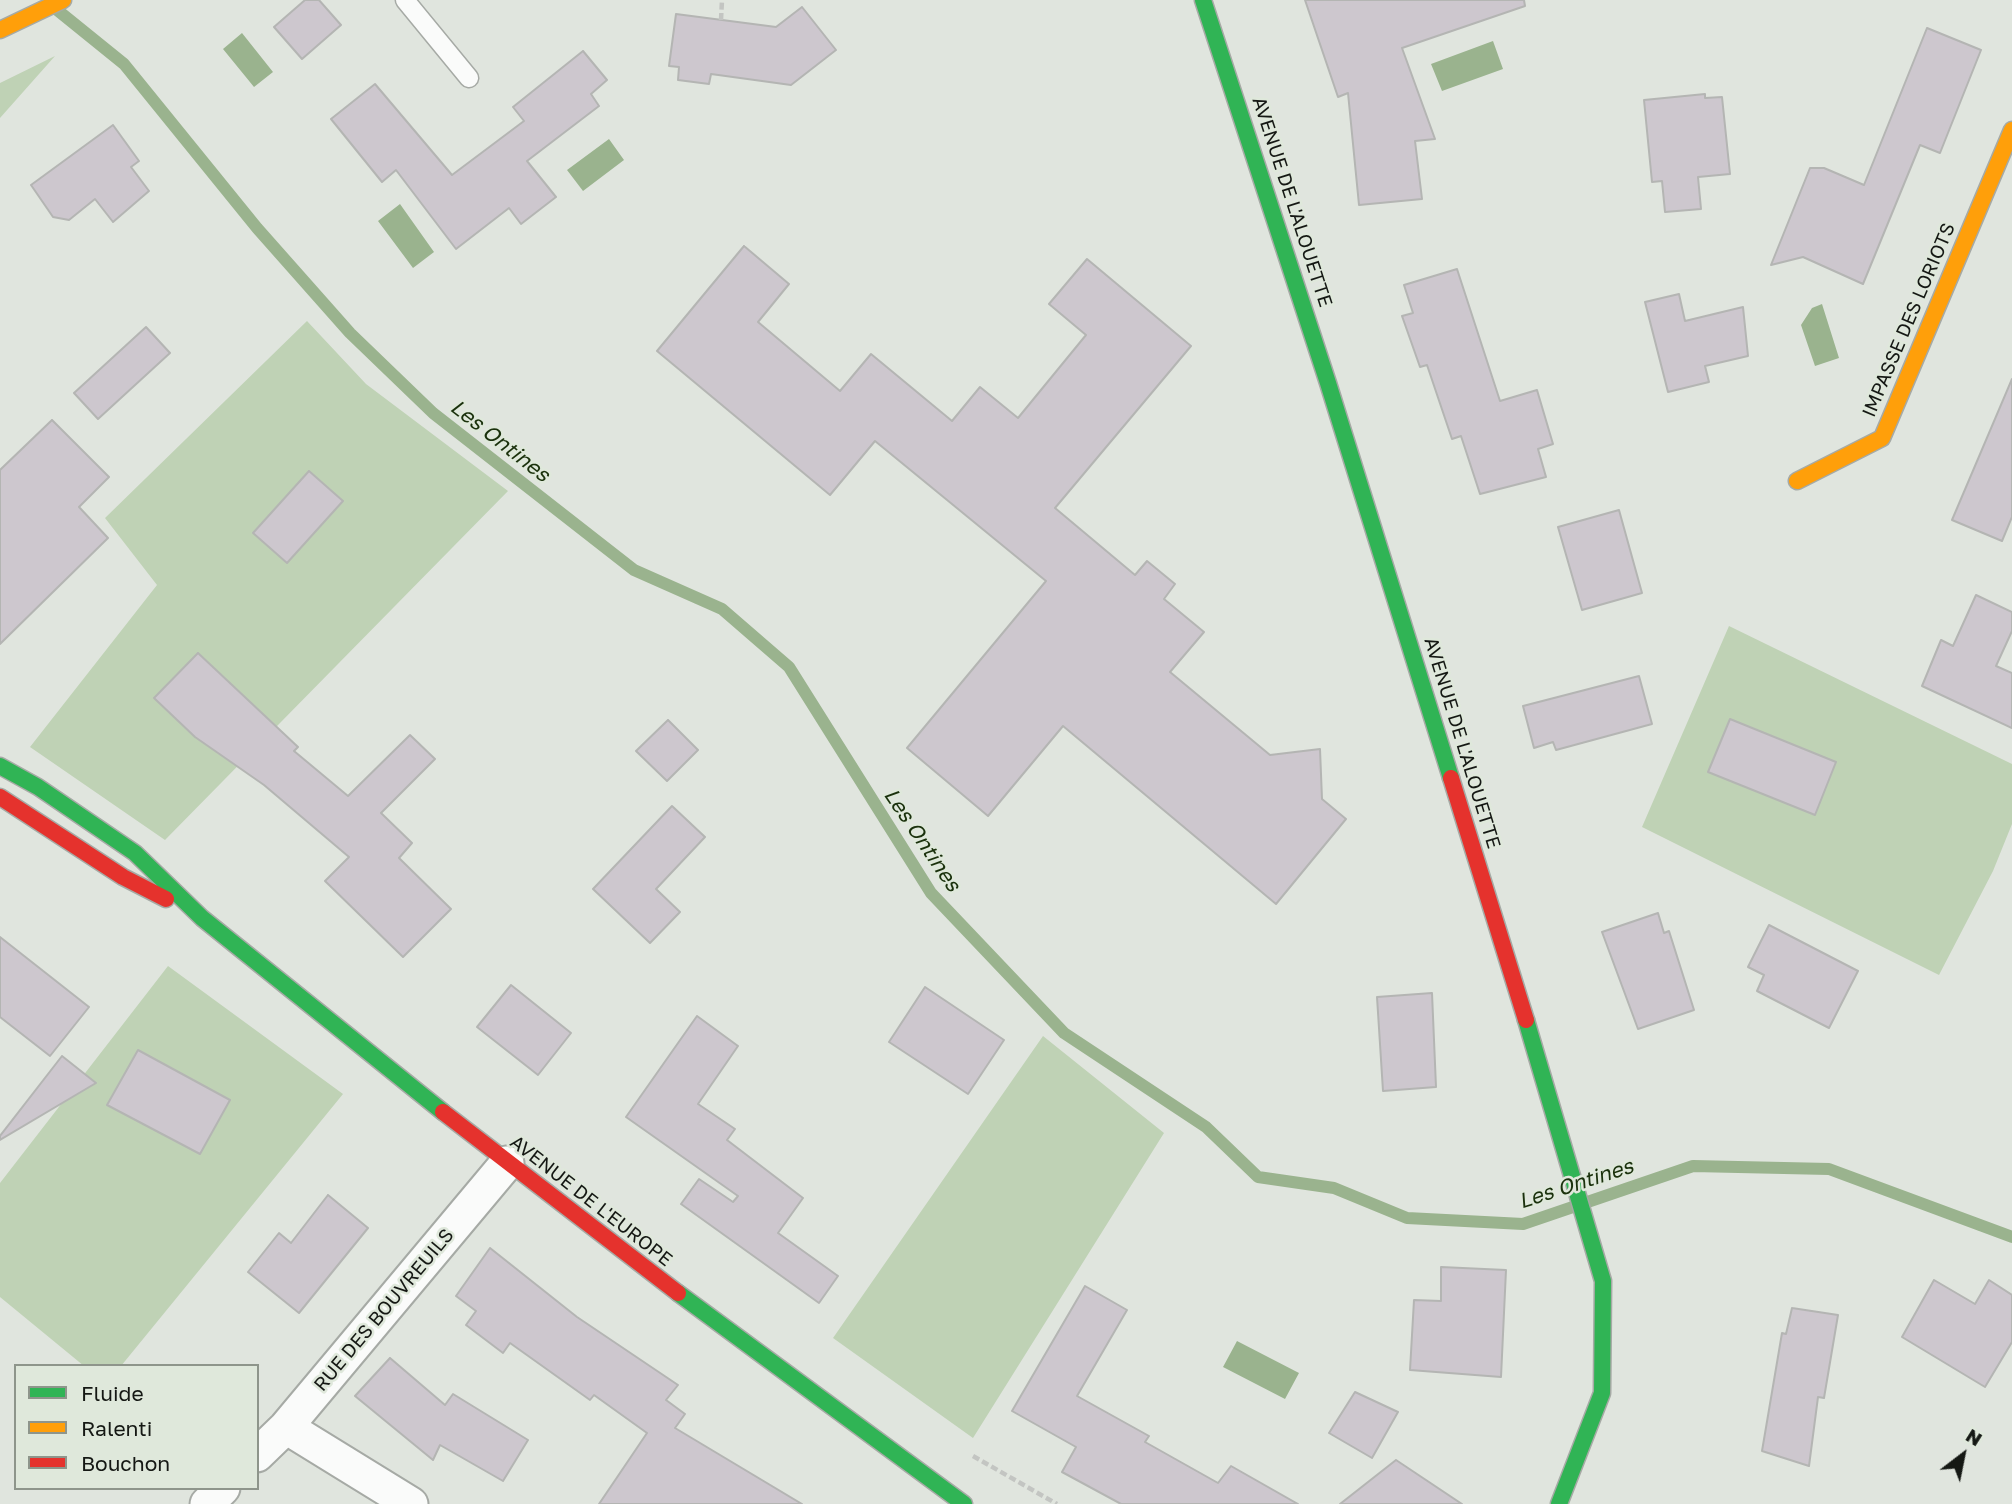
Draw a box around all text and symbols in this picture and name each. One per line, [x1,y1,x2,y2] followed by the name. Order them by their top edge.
[1247,94,1337,310] street label: AVENUE DE L'ALOUETTE
[1858,220,1960,420] street label: IMPASSE DES LORIOTS
[445,394,555,488] water label: Les Ontines
[1419,635,1505,851] street label: AVENUE DE L'ALOUETTE
[878,784,966,896] water label: Les Ontines
[505,1131,677,1271] street label: AVENUE DE L'EUROPE
[1516,1154,1636,1214] water label: Les Ontines
[309,1224,459,1396] street label: RUE DES BOUVREUILS
[14,1364,259,1490] legend
[81,1380,144,1406] text: Fluide
[81,1415,152,1441] text: Ralenti
[1928,1420,1998,1490] north arrow
[1962,1423,1987,1450] text: N
[81,1450,170,1476] text: Bouchon

